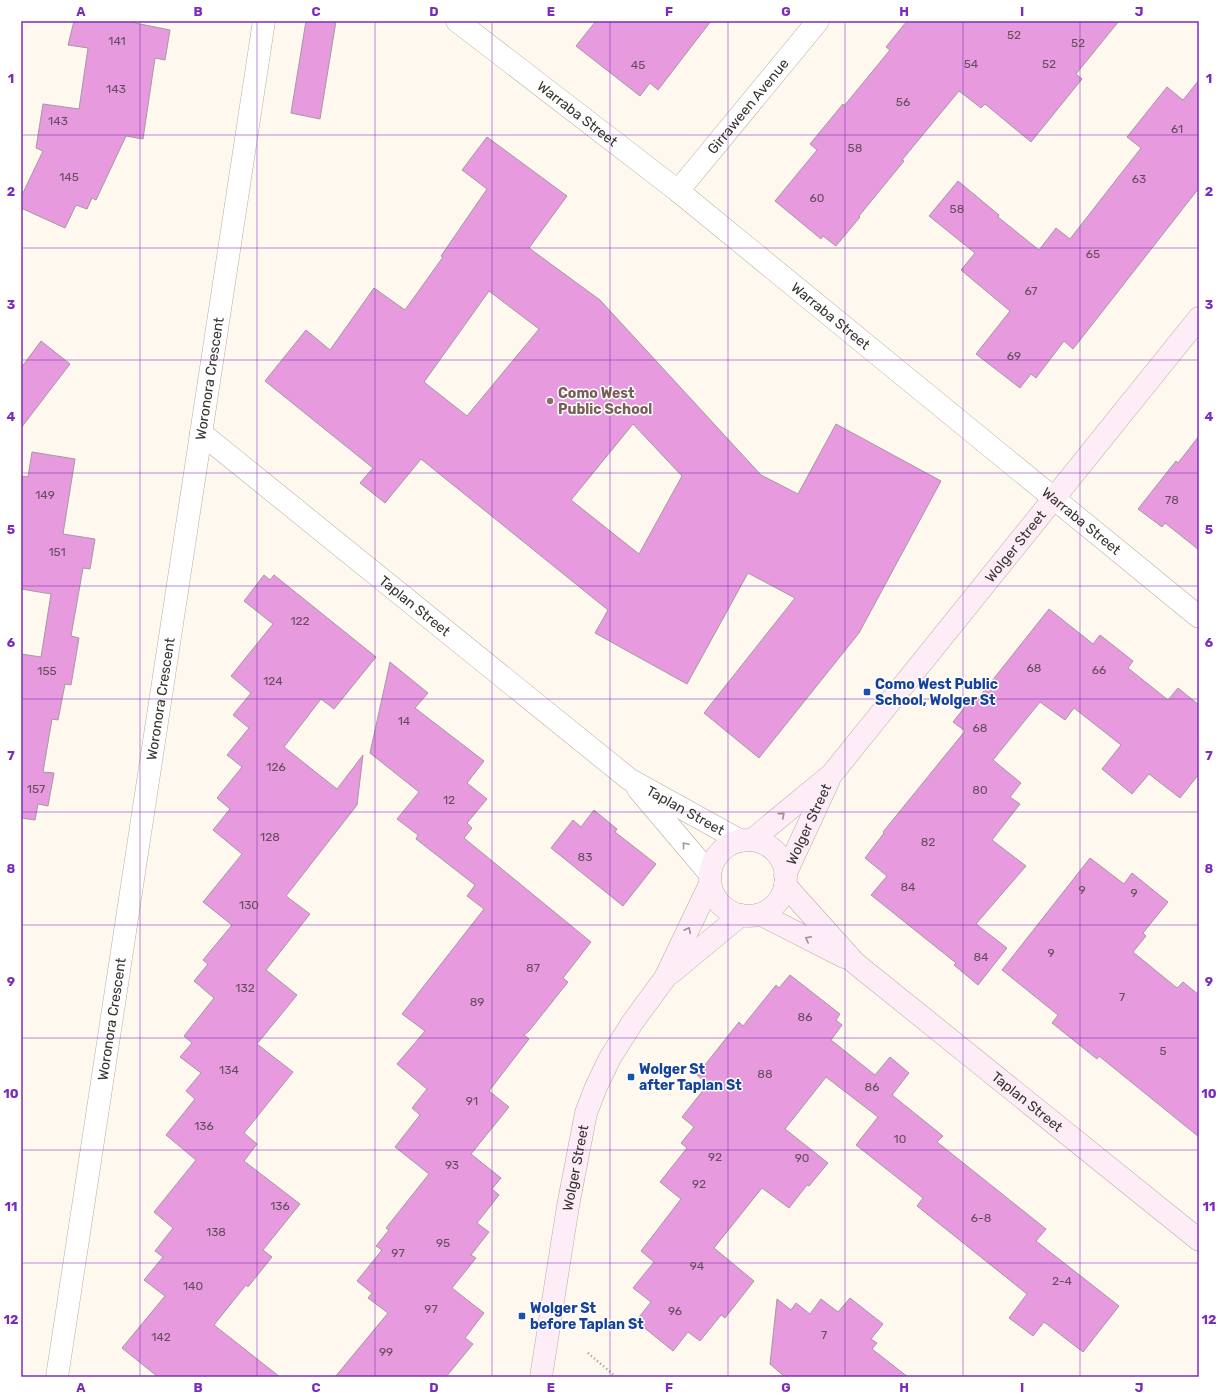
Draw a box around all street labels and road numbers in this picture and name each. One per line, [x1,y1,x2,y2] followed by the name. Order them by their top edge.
[704,55,792,157] street label: Girraween Avenue
[534,77,621,150] street label: Warraba Street
[788,279,874,353] street label: Warraba Street
[192,315,227,441] street label: Woronora Crescent
[1039,484,1125,558] street label: Warraba Street
[981,506,1050,586] street label: Wolger Street
[376,572,454,640] street label: Taplan Street
[143,636,178,761] street label: Woronora Crescent
[782,780,835,867] street label: Wolger Street
[644,782,728,839] street label: Taplan Street
[94,956,129,1082] street label: Woronora Crescent
[988,1068,1067,1136] street label: Taplan Street
[559,1123,592,1212] street label: Wolger Street

